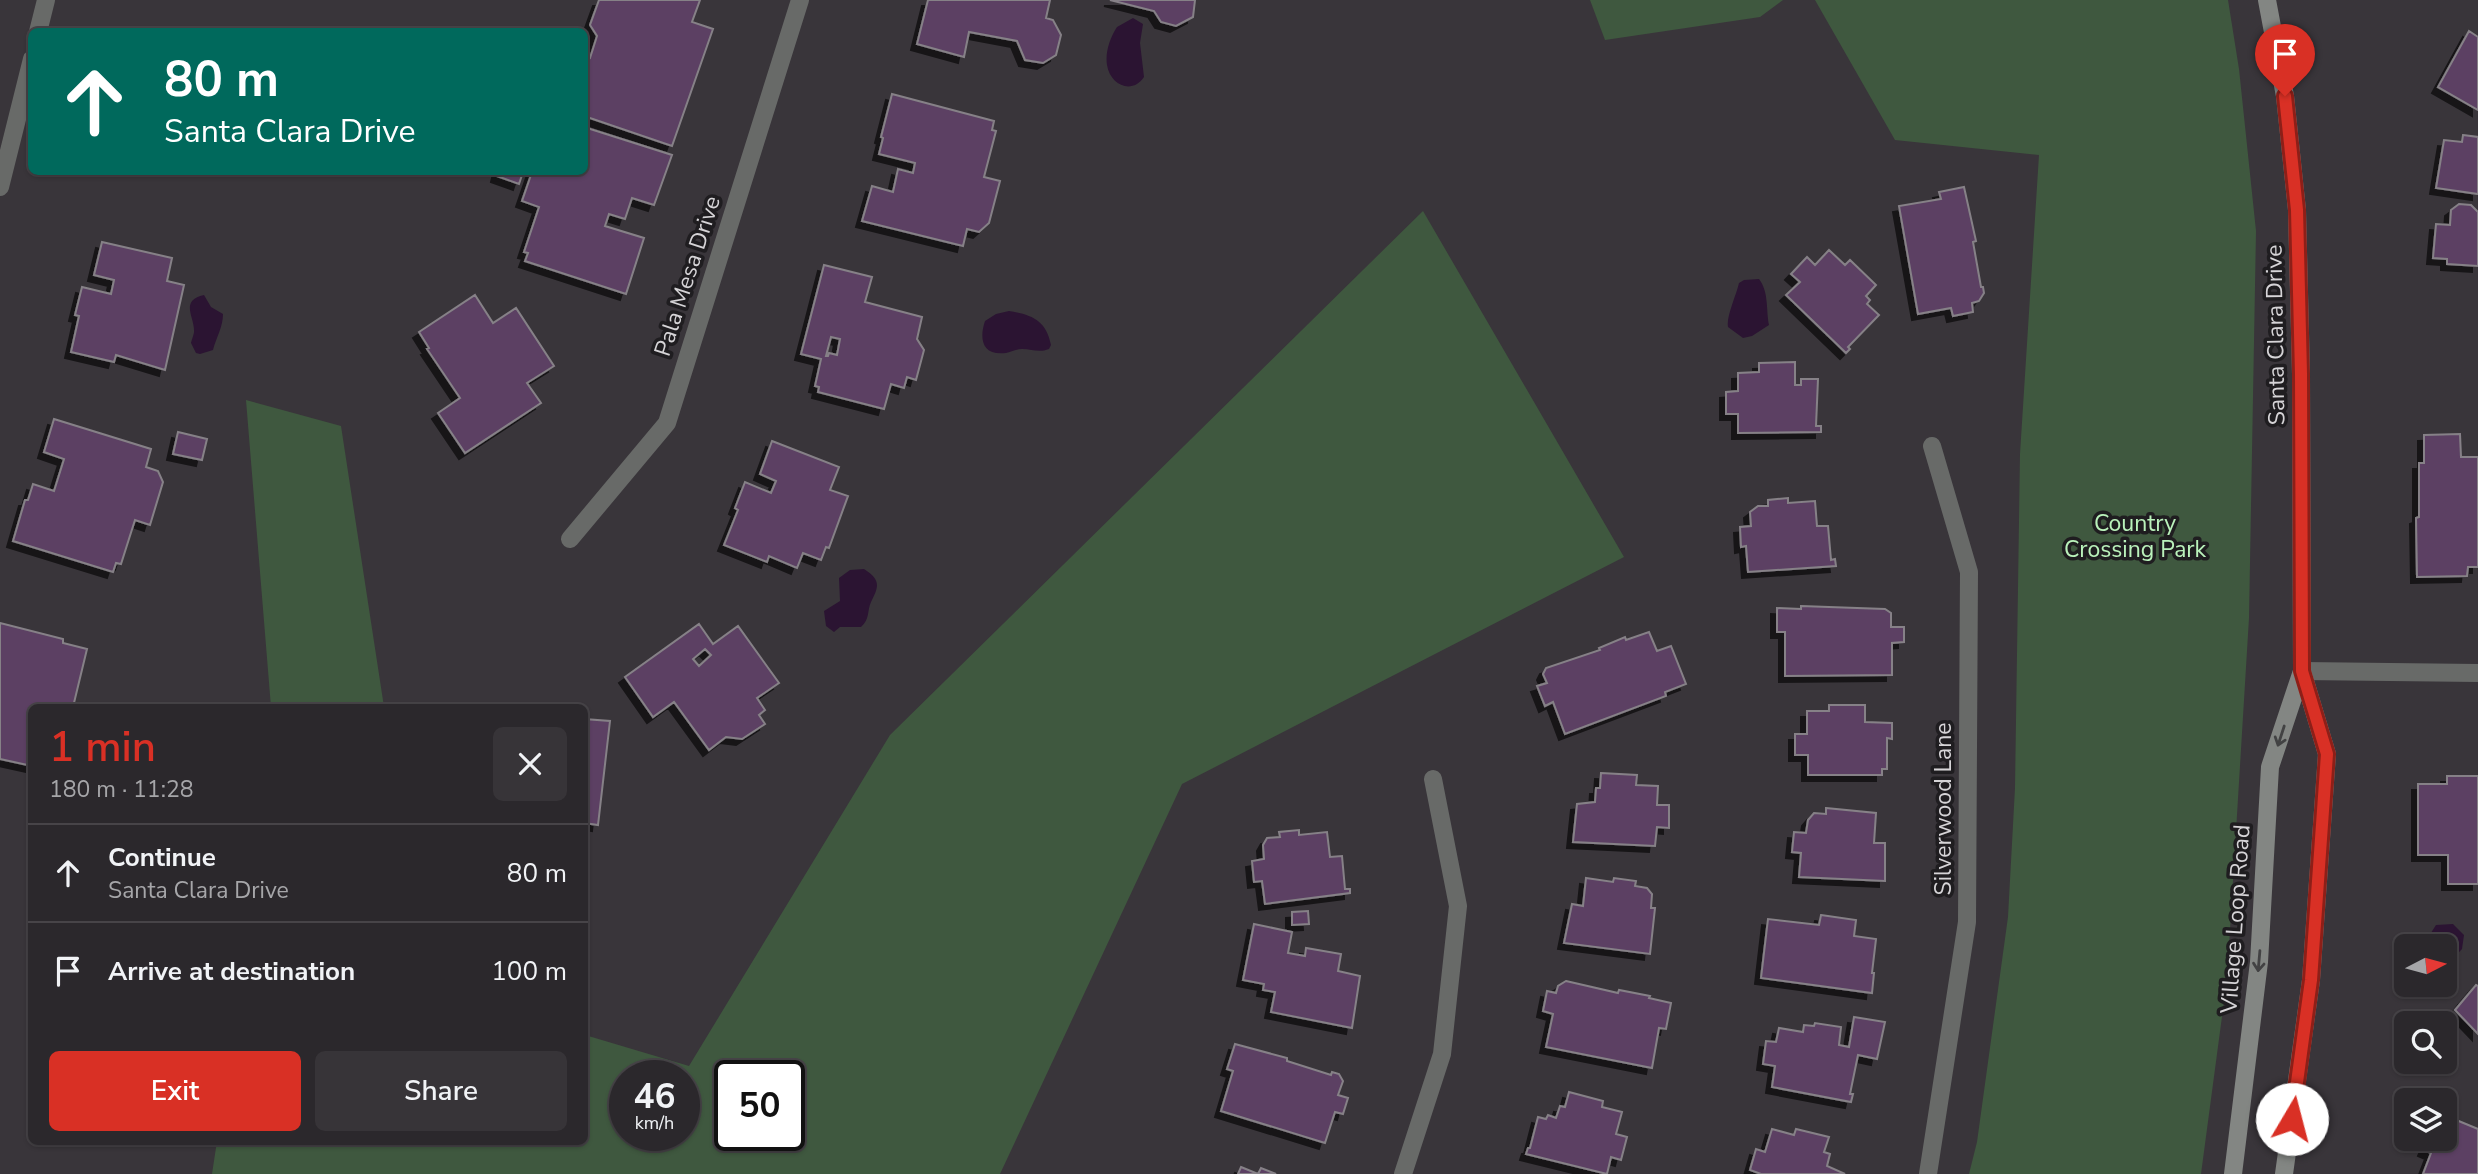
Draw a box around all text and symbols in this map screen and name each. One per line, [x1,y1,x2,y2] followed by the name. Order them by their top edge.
[2255,24,2315,96] pin
[2266,35,2304,73] icon: arrive
[164,46,279,113] text: 80 m
[49,56,140,147] icon: ahead
[164,110,416,153] text: Santa Clara Drive
[647,192,728,360] street label: Pala Mesa Drive
[2258,244,2293,426] street label: Santa Clara Drive
[2064,508,2207,565] park label: Country Crossing Park
[49,719,156,776] text: 1 min
[1928,723,1959,895] street label: Silverwood Lane
[2274,724,2286,746] one-way arrow
[493,727,567,801] button: close
[49,774,194,805] text: 180 m · 11:28
[2213,823,2258,1016] street label: Village Loop Road
[108,840,216,875] text: Continue
[49,854,87,892] icon: ahead
[507,856,567,891] text: 80 m
[108,875,289,906] text: Santa Clara Drive
[2394,934,2457,998] north arrow
[2394,934,2457,1151] map controls
[2252,949,2265,972] one-way arrow
[49,952,87,990] icon: arrive
[108,954,355,989] text: Arrive at destination
[491,954,567,989] text: 100 m
[2394,1011,2457,1074] button: search
[49,1051,301,1131] button: Exit
[315,1051,567,1131] button: Share
[714,1060,805,1151] speed limit sign: 50
[633,1073,676,1120] text: 46
[2255,1082,2329,1156] position arrow
[2394,1088,2457,1151] button: layers
[635,1111,674,1135] text: km/h

